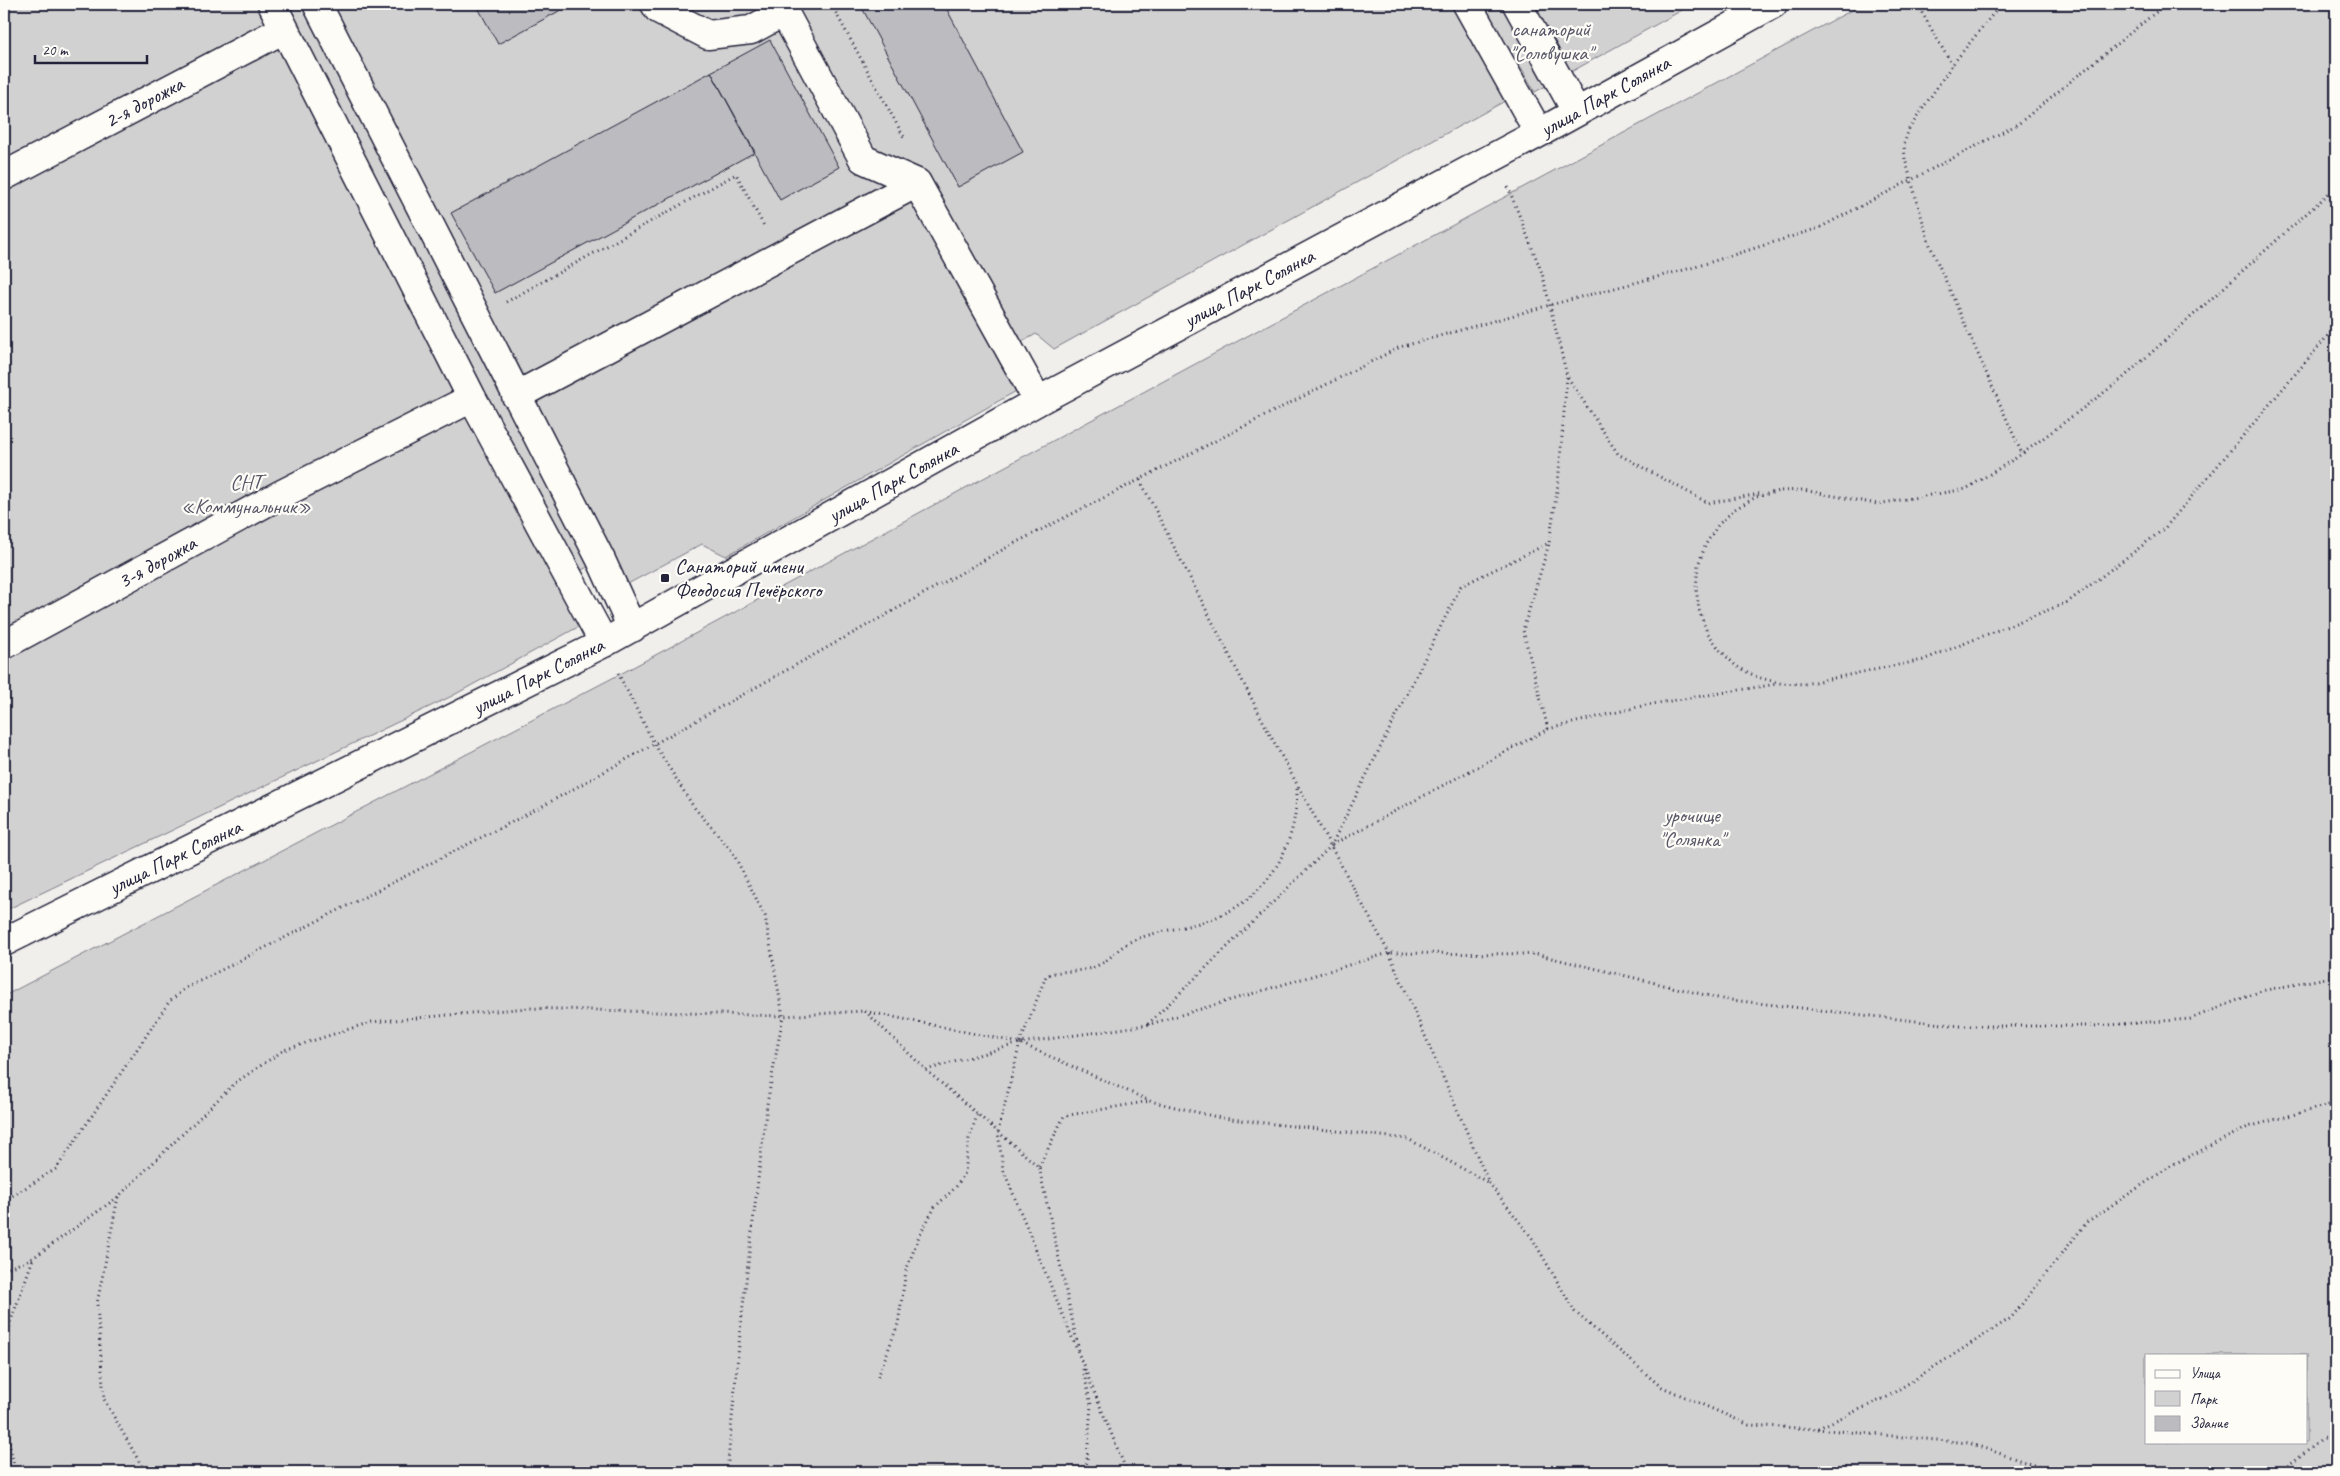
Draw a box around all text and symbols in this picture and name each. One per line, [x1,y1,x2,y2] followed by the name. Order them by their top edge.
[1510,16,1596,66] park label: cанаторий "Соловушка"
[35,32,148,64] scale bar
[42,41,69,60] text: 20 m
[1534,49,1676,143] street label: улица Парк Солянка
[100,70,189,134] street label: 2-я дорожка
[1177,242,1320,334] street label: улица Парк Солянка
[822,435,964,529] street label: улица Парк Солянка
[181,469,311,519] park label: СНТ «Коммунальник»
[113,529,202,594] street label: 3-я дорожка
[675,553,824,603] place label: Санаторий имени Феодосия Печёрского
[659,572,671,584] marker: Санаторий имени Феодосия Печёрского
[466,631,610,721] street label: улица Парк Солянка
[1659,802,1729,852] park label: урочище "Солянка"
[103,813,247,901] street label: улица Парк Солянка
[2145,1354,2308,1444] legend
[2190,1364,2221,1383] text: Улица
[2190,1390,2218,1409] text: Парк
[2190,1414,2229,1433] text: Здание

